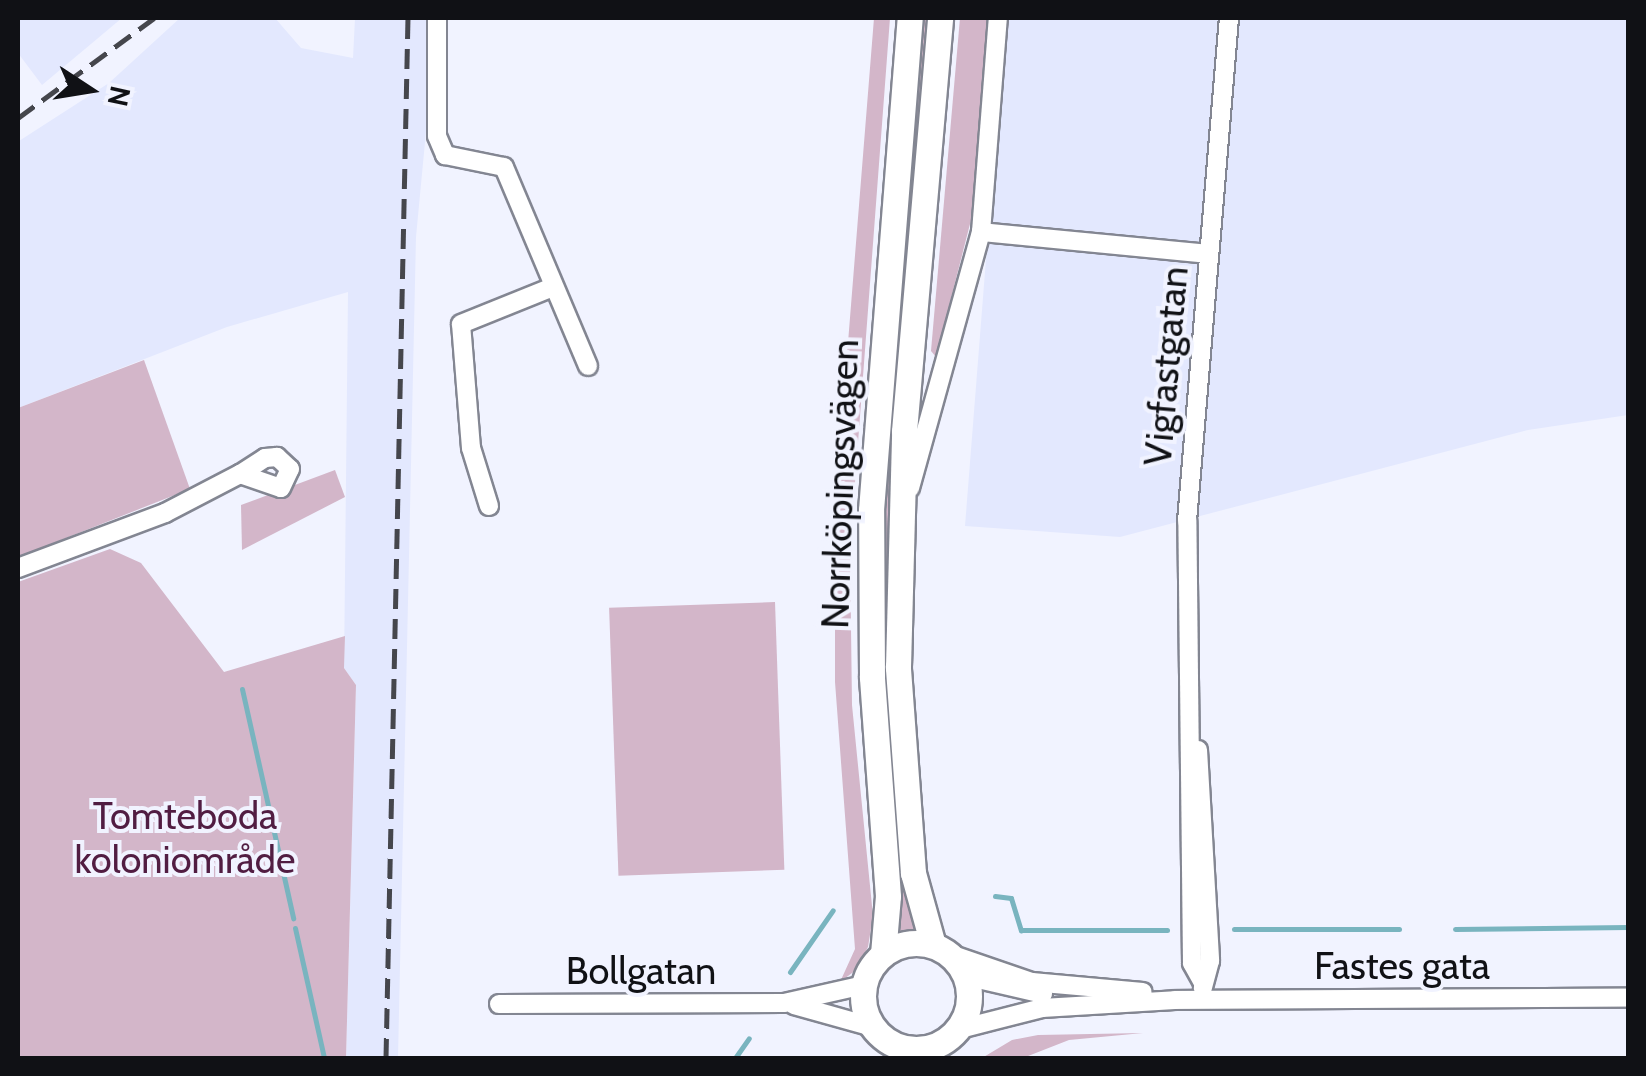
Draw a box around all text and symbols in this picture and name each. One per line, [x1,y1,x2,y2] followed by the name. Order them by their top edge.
[40,40,140,140] north arrow
[101,83,138,109] text: N
[1135,264,1197,468] street label: Vigfastgatan
[812,338,868,630] street label: Norrköpingsvägen
[75,793,295,882] park label: Tomteboda koloniområde
[1314,943,1490,989] street label: Fastes gata
[566,948,716,994] street label: Bollgatan

